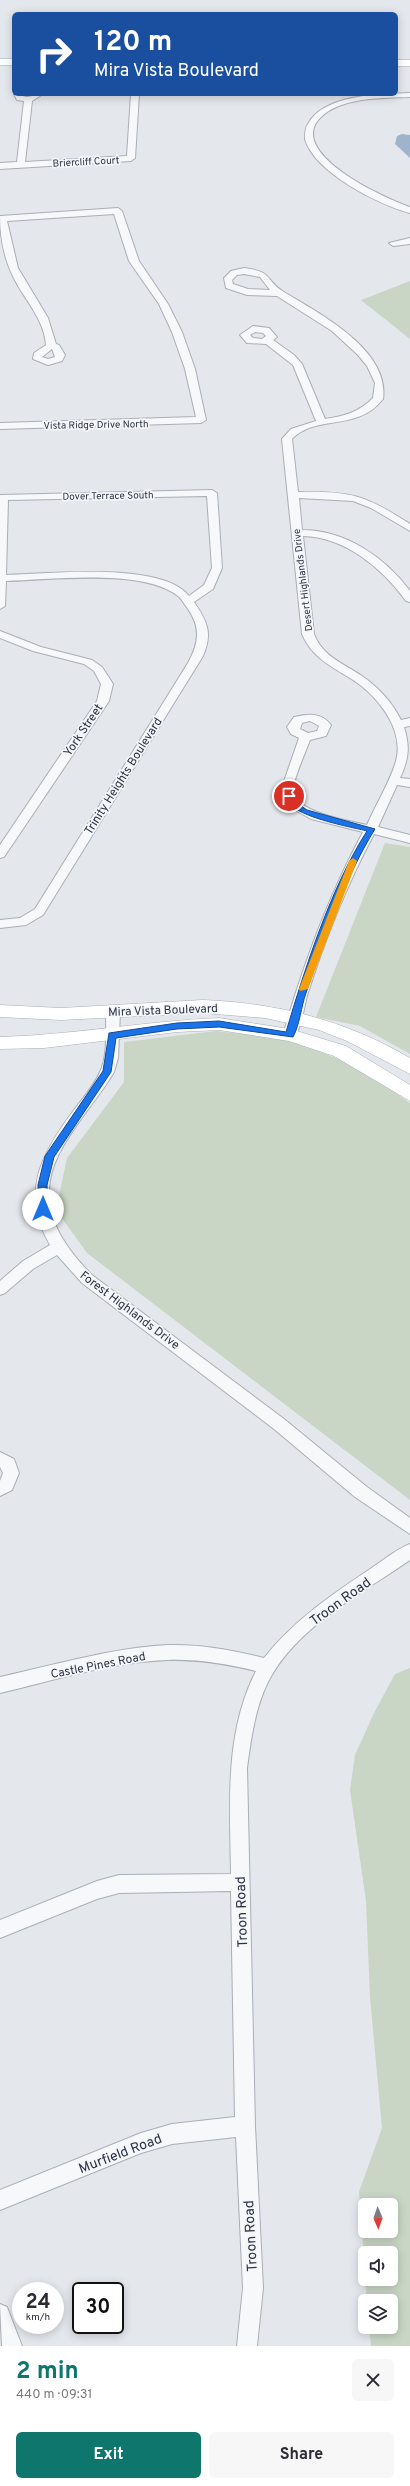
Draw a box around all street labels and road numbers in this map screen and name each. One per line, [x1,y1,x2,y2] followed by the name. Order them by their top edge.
[52,154,120,171] street label: Briercliff Court
[43,418,149,433] street label: Vista Ridge Drive North
[62,489,154,504] street label: Dover Terrace South
[291,528,316,632] street label: Desert Highlands Drive
[60,701,107,760] street label: York Street
[81,715,166,838] street label: Trinity Heights Boulevard
[108,1001,218,1021] street label: Mira Vista Boulevard
[76,1268,183,1354] street label: Forest Highlands Drive
[307,1574,375,1630] street label: Troon Road
[49,1649,147,1683] street label: Castle Pines Road
[233,1876,252,1948] street label: Troon Road
[77,2131,165,2178] street label: Murfield Road
[241,2200,262,2272] street label: Troon Road

